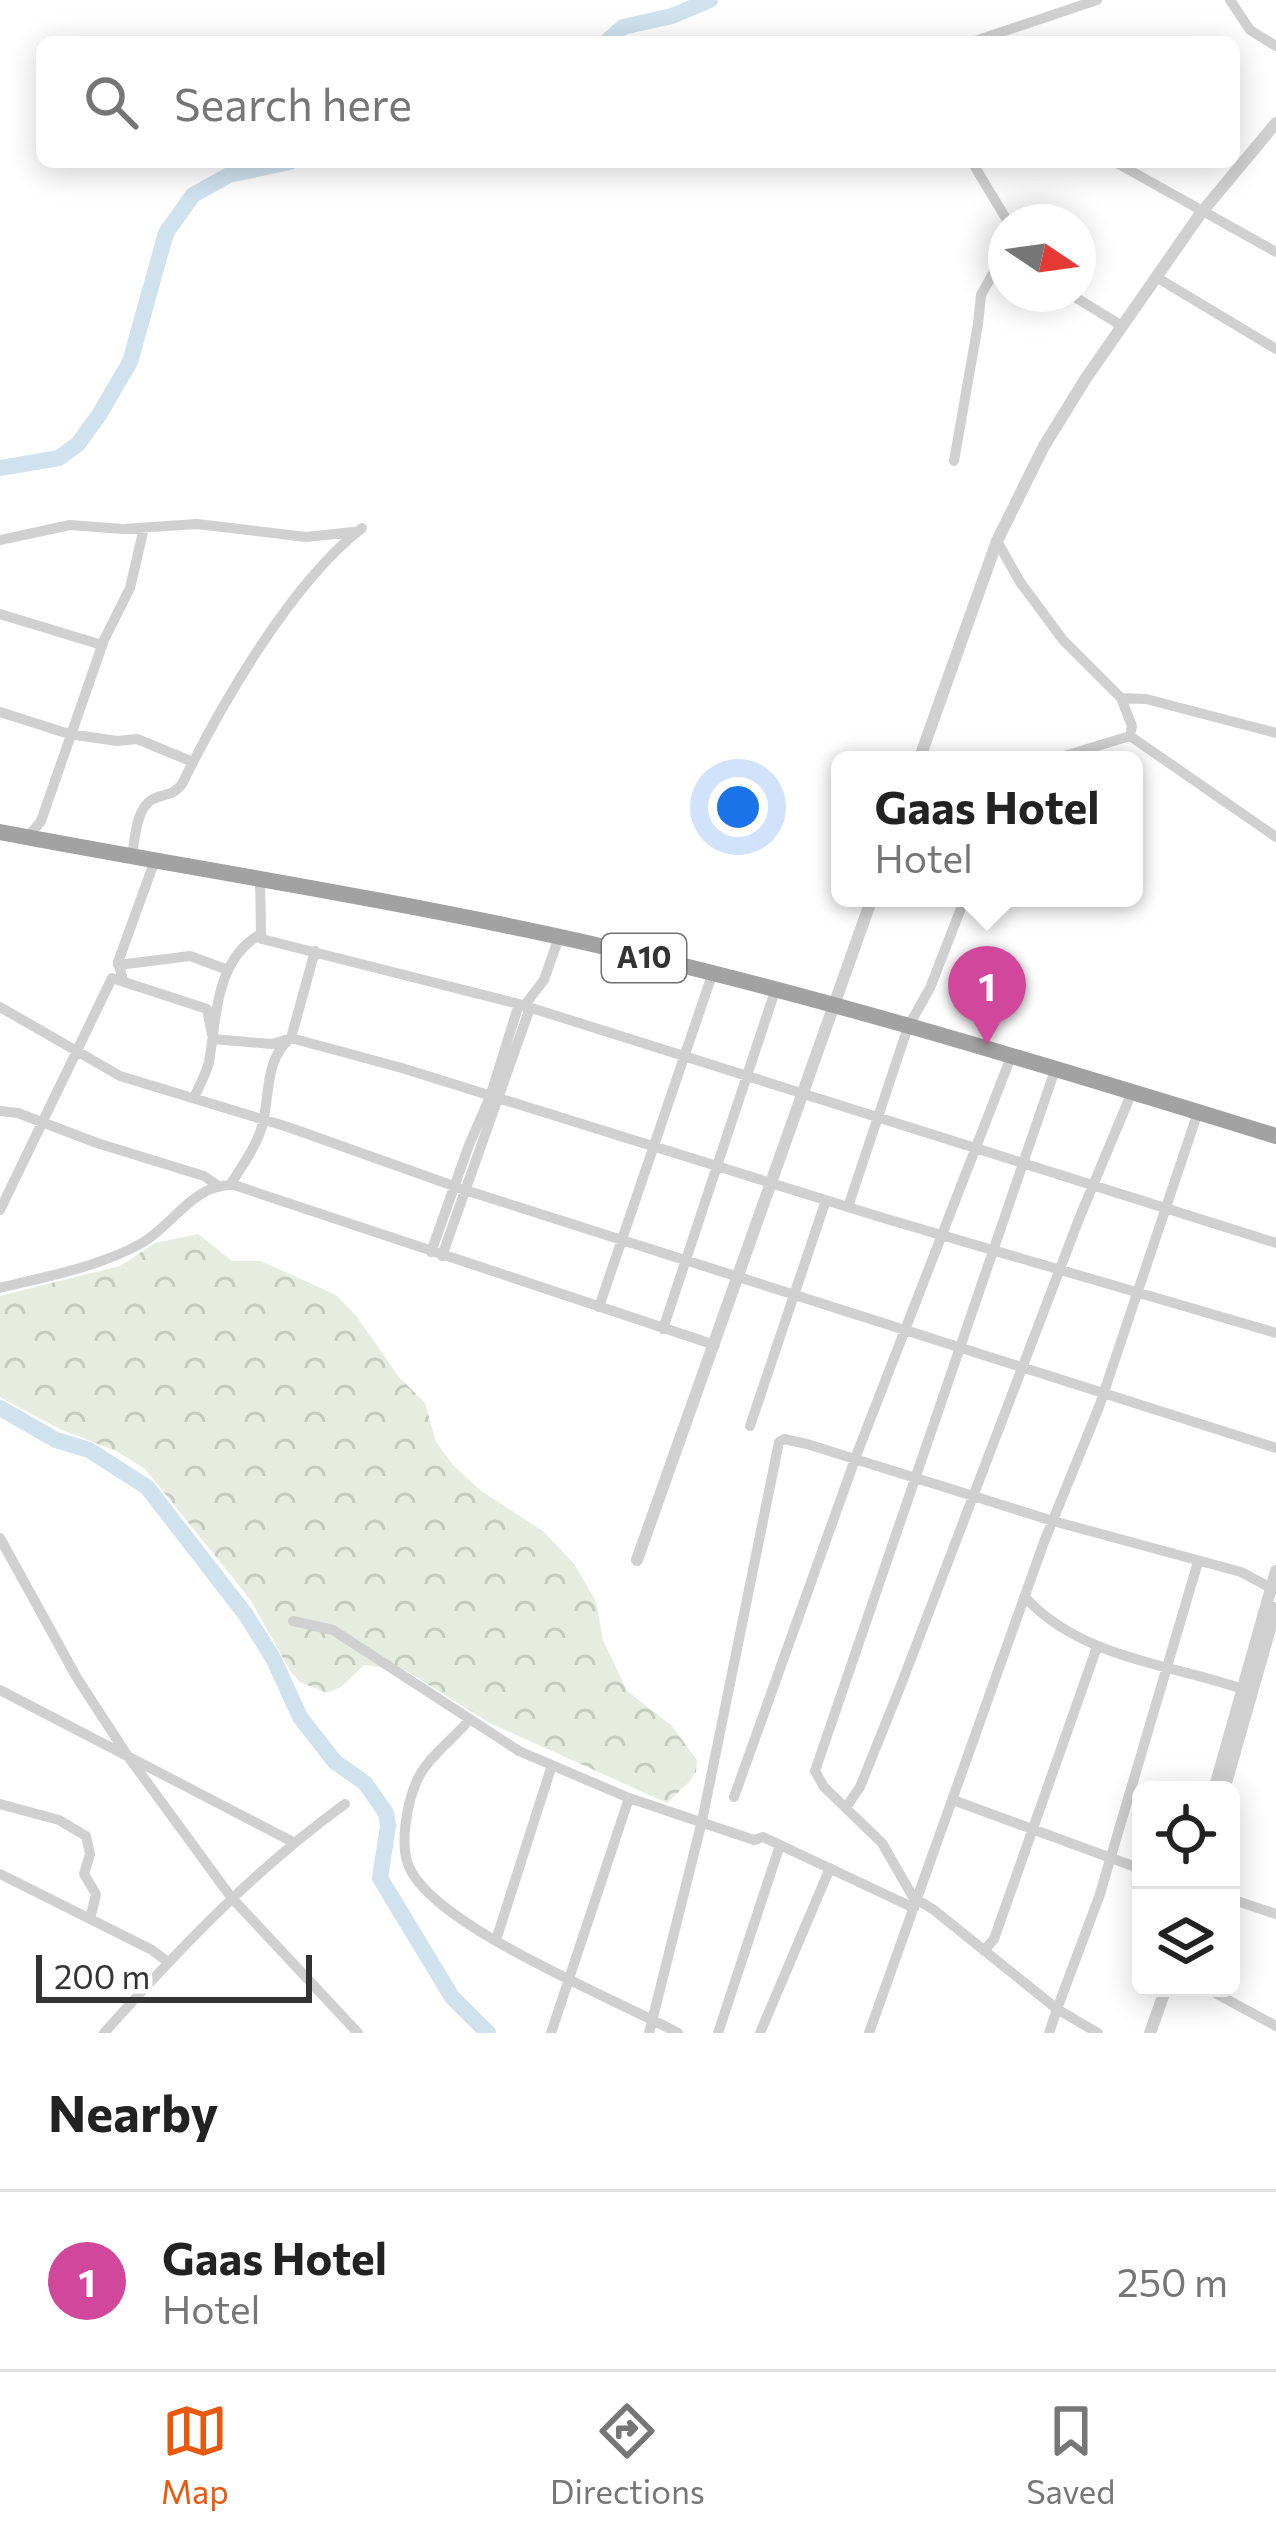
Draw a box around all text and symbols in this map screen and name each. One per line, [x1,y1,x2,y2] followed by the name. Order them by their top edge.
[36,36,1240,168] search box
[78,69,144,135] icon: search
[174,75,412,130] text: Search here
[988,204,1096,312] north arrow
[831,751,1143,907] popup
[708,777,768,837] your location
[874,778,1100,833] text: Gaas Hotel
[874,833,973,881] text: Hotel
[602,934,686,982] road number: A10
[948,946,1026,1045] pin: 1
[1132,1781,1240,1997] map controls
[1132,1781,1240,1889] button: locate
[1132,1889,1240,1997] button: layers
[36,1949,312,2002] scale bar
[54,1955,150,1996] text: 200 m
[48,2080,218,2143] text: Nearby
[162,2229,387,2284] text: Gaas Hotel
[78,2257,96,2305] text: 1
[1117,2257,1228,2305] text: 250 m
[162,2284,260,2332] text: Hotel
[161,2398,229,2511] tab: Map
[550,2398,705,2511] tab: Directions
[1026,2398,1115,2511] tab: Saved

